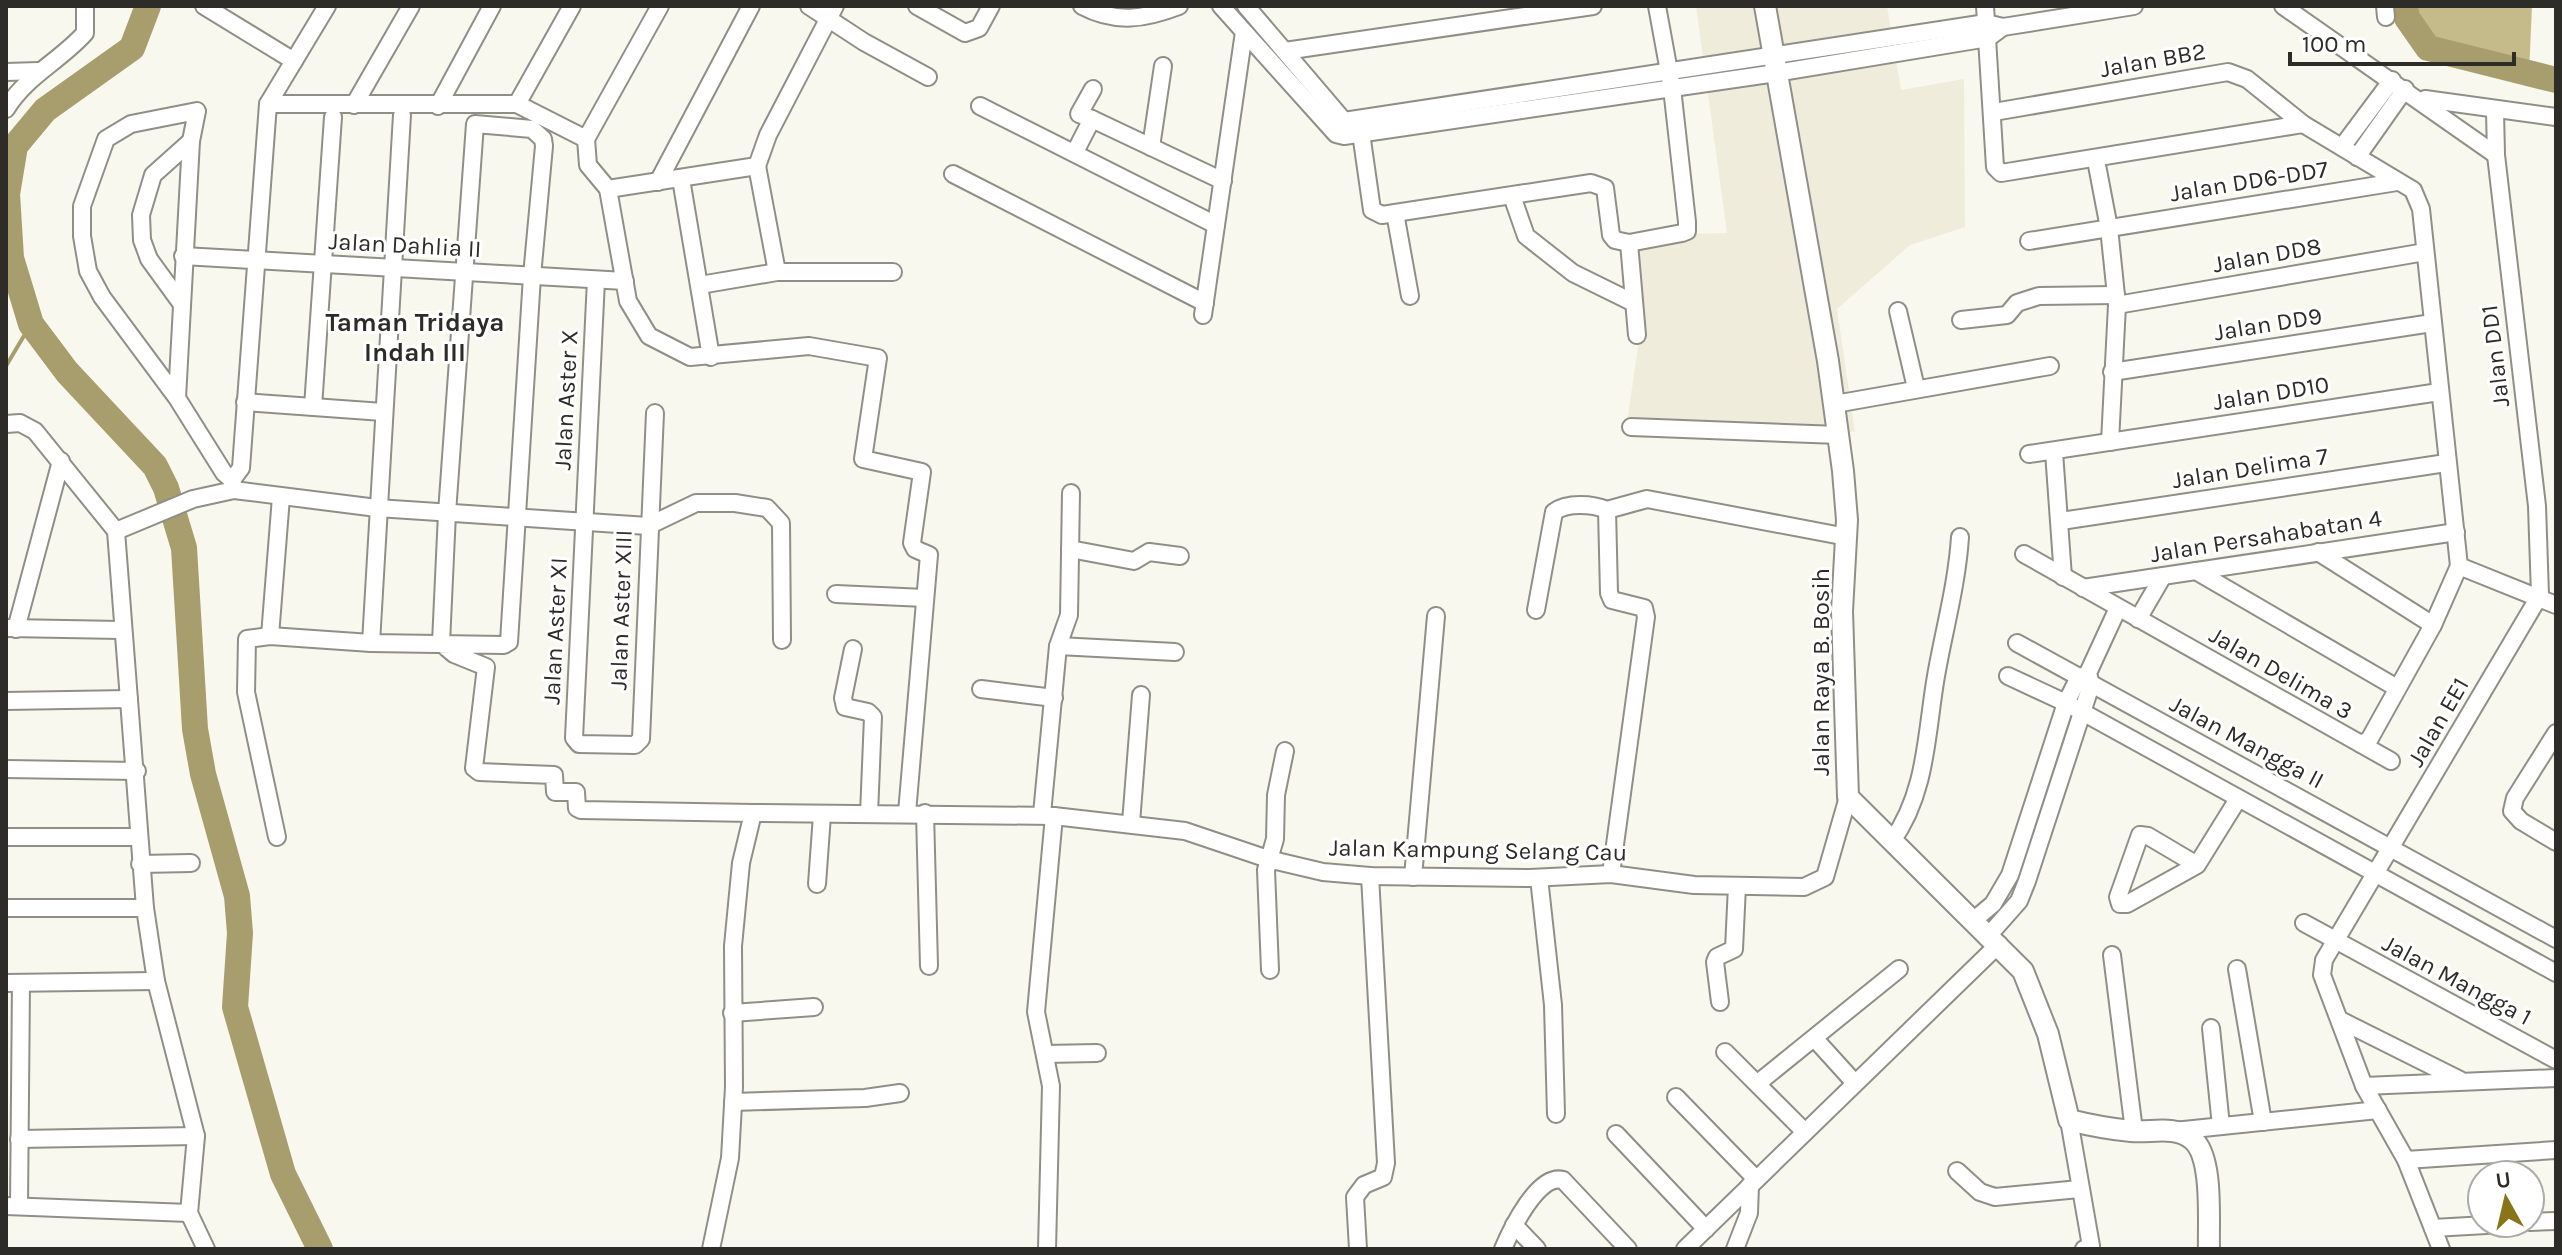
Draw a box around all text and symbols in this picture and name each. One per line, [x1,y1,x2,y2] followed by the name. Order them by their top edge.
[2290,16,2514,66] scale bar
[2302,30,2367,58] text: 100 m
[2098,37,2208,83] street label: Jalan BB2
[2168,155,2330,207] street label: Jalan DD6-DD7
[328,227,482,263] street label: Jalan Dahlia II
[2211,232,2323,278] street label: Jalan DD8
[2212,302,2324,346] street label: Jalan DD9
[2475,303,2515,409] street label: Jalan DD1
[325,307,505,368] district label: Taman Tridaya Indah III
[548,329,584,471] street label: Jalan Aster X
[2211,370,2331,416] street label: Jalan DD10
[2170,442,2330,494] street label: Jalan Delima 7
[2148,504,2384,568] street label: Jalan Persahabatan 4
[604,529,638,691] street label: Jalan Aster XIII
[537,557,573,705] street label: Jalan Aster XI
[1807,568,1835,776] street label: Jalan Raya B. Bosih
[2204,621,2358,725] street label: Jalan Delima 3
[2401,673,2475,771] street label: Jalan EE1
[2165,690,2329,794] street label: Jalan Mangga II
[1329,833,1627,867] street label: Jalan Kampung Selang Cau
[2378,929,2536,1031] street label: Jalan Mangga 1
[2466,1159,2546,1239] north arrow
[2494,1166,2513,1194] text: U

